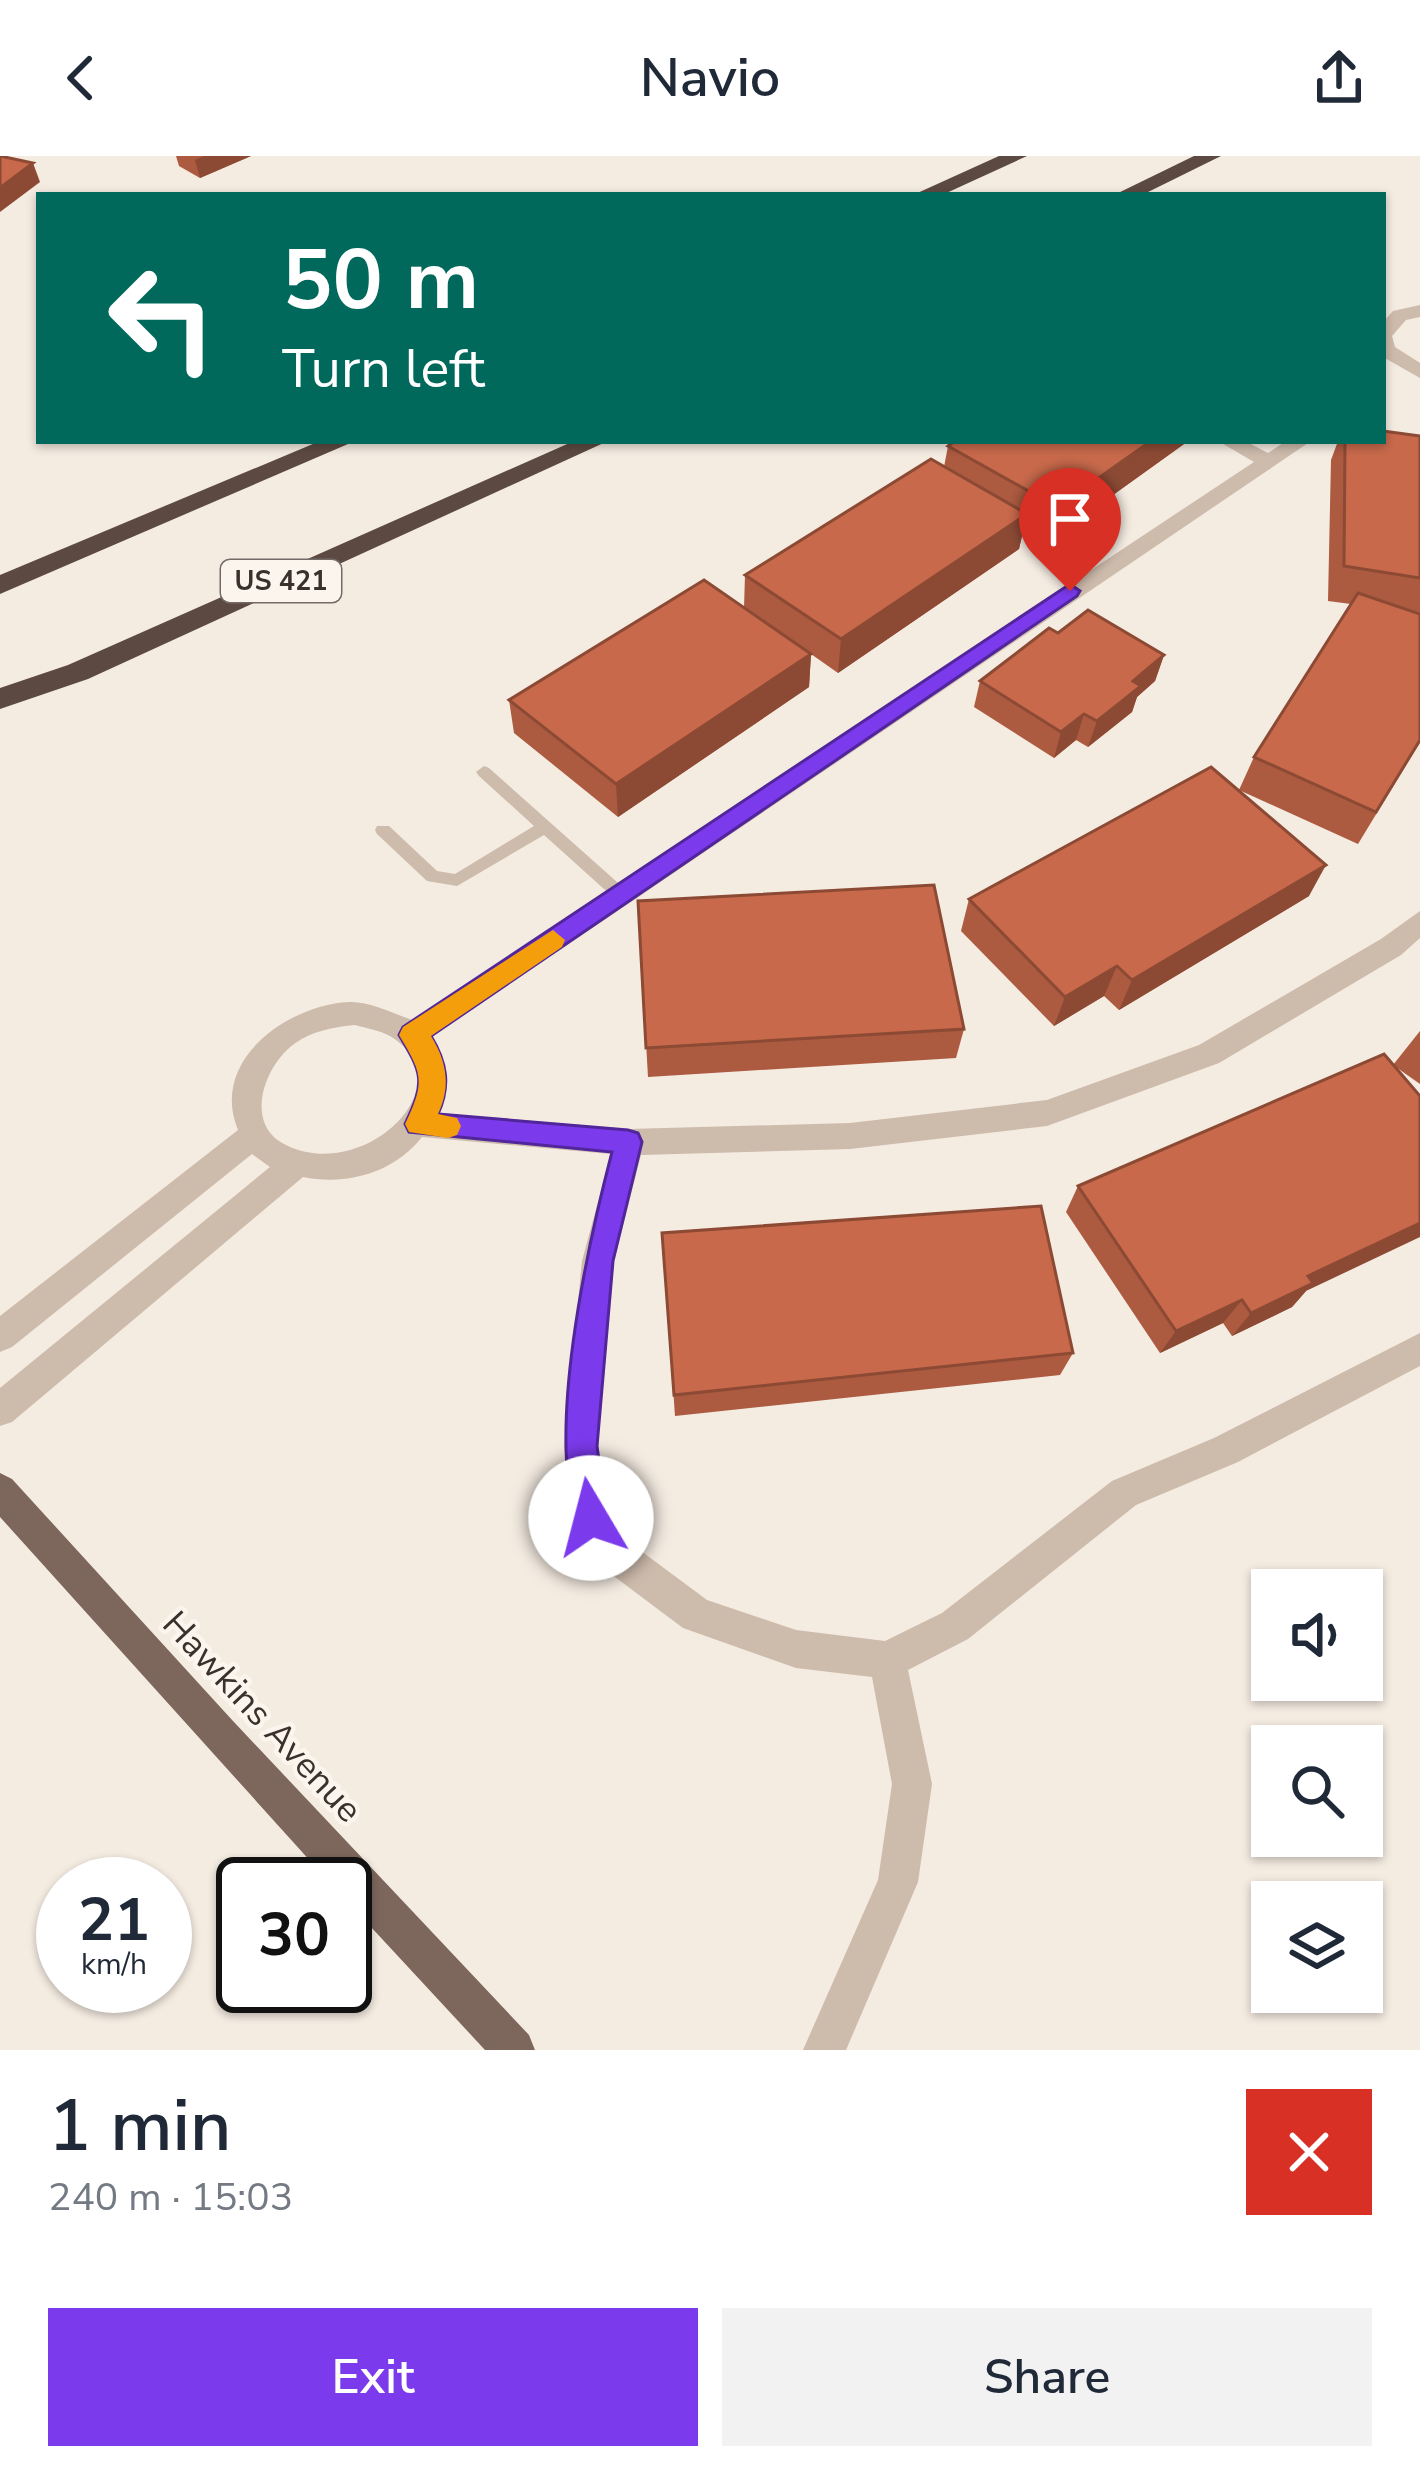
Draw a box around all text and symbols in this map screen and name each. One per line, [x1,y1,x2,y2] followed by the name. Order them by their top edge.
[640,41,780,115] text: Navio
[48,45,114,111] icon: back
[1306,45,1372,111] icon: share
[282,223,479,338] text: 50 m
[84,240,240,396] icon: left
[282,332,485,406] text: Turn left
[1019,468,1121,591] pin
[1037,486,1103,552] icon: arrive
[221,560,341,602] road number: US 421
[528,1455,654,1581] position arrow
[1251,1569,1383,2013] map controls
[1251,1569,1383,1701] button: sound
[151,1601,373,1833] street label: Hawkins Avenue
[1251,1725,1383,1857] button: search
[216,1857,372,2013] speed limit sign: 30
[78,1879,150,1961] text: 21
[1251,1881,1383,2013] button: layers
[81,1944,147,1985] text: km/h
[48,2077,231,2175] text: 1 min
[1246,2089,1372,2215] button: close
[48,2171,293,2224] text: 240 m · 15:03
[48,2308,698,2446] button: Exit
[722,2308,1372,2446] button: Share

